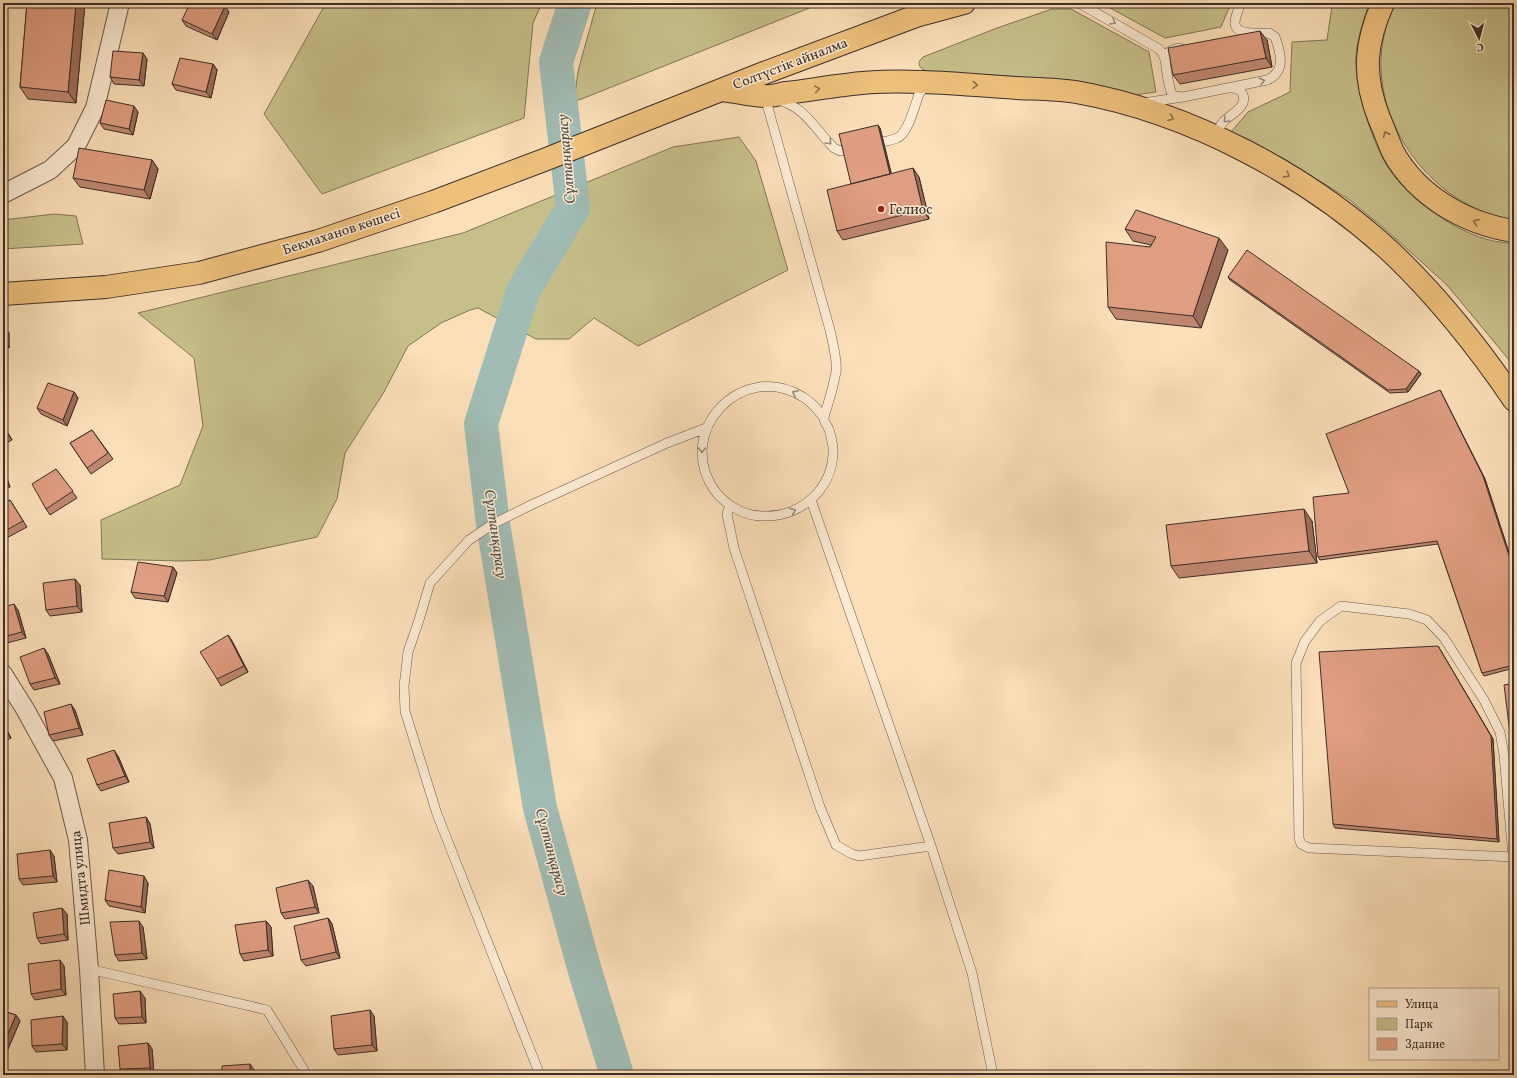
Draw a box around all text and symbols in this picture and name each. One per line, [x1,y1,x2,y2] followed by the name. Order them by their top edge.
[1109,17,1116,25] one-way arrow
[1459,18,1499,58] north arrow
[730,34,851,95] street label: Солтүстік айналма
[1476,39,1484,54] text: С
[1258,77,1265,86] one-way arrow
[972,81,978,90] one-way arrow
[814,85,821,94] one-way arrow
[553,113,582,205] water label: Сұлтанқарасу
[1167,114,1174,122] one-way arrow
[1223,115,1231,123] one-way arrow
[1382,131,1390,138] one-way arrow
[824,137,831,145] one-way arrow
[1283,170,1290,177] one-way arrow
[889,201,932,220] place label: Гелиос
[280,204,403,260] street label: Бекмаханов көшесі
[876,204,886,214] marker: Гелиос
[1473,219,1481,227] one-way arrow
[792,390,799,398] one-way arrow
[698,447,707,453] one-way arrow
[478,488,511,580] water label: Сұлтанқарасу
[789,508,796,516] one-way arrow
[529,806,572,899] water label: Сұлтанқарасу
[67,829,96,926] street label: Шмидта улица
[1369,988,1499,1060] legend
[1405,997,1438,1013] text: Улица
[1405,1017,1433,1033] text: Парк
[1405,1037,1445,1053] text: Здание

